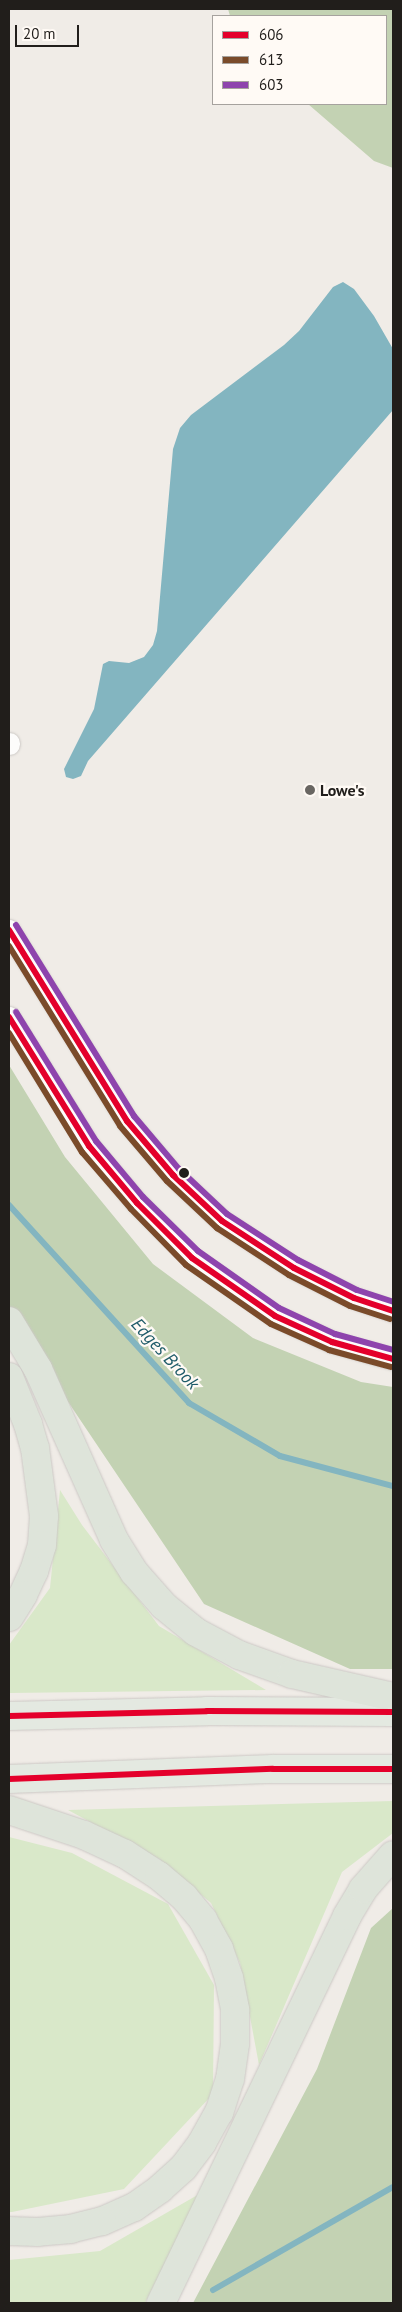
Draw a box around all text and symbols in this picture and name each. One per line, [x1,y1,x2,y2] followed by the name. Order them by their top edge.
[18,15,81,47] scale bar
[212,15,387,105] legend
[23,24,56,43] text: 20 m
[259,25,284,44] text: 606
[259,50,284,69] text: 613
[259,75,284,94] text: 603
[320,780,364,800] place label: Lowe's
[304,784,316,796] marker: Lowe's
[179,1168,189,1178] unlabelled marker
[127,1314,203,1394] water label: Edges Brook

